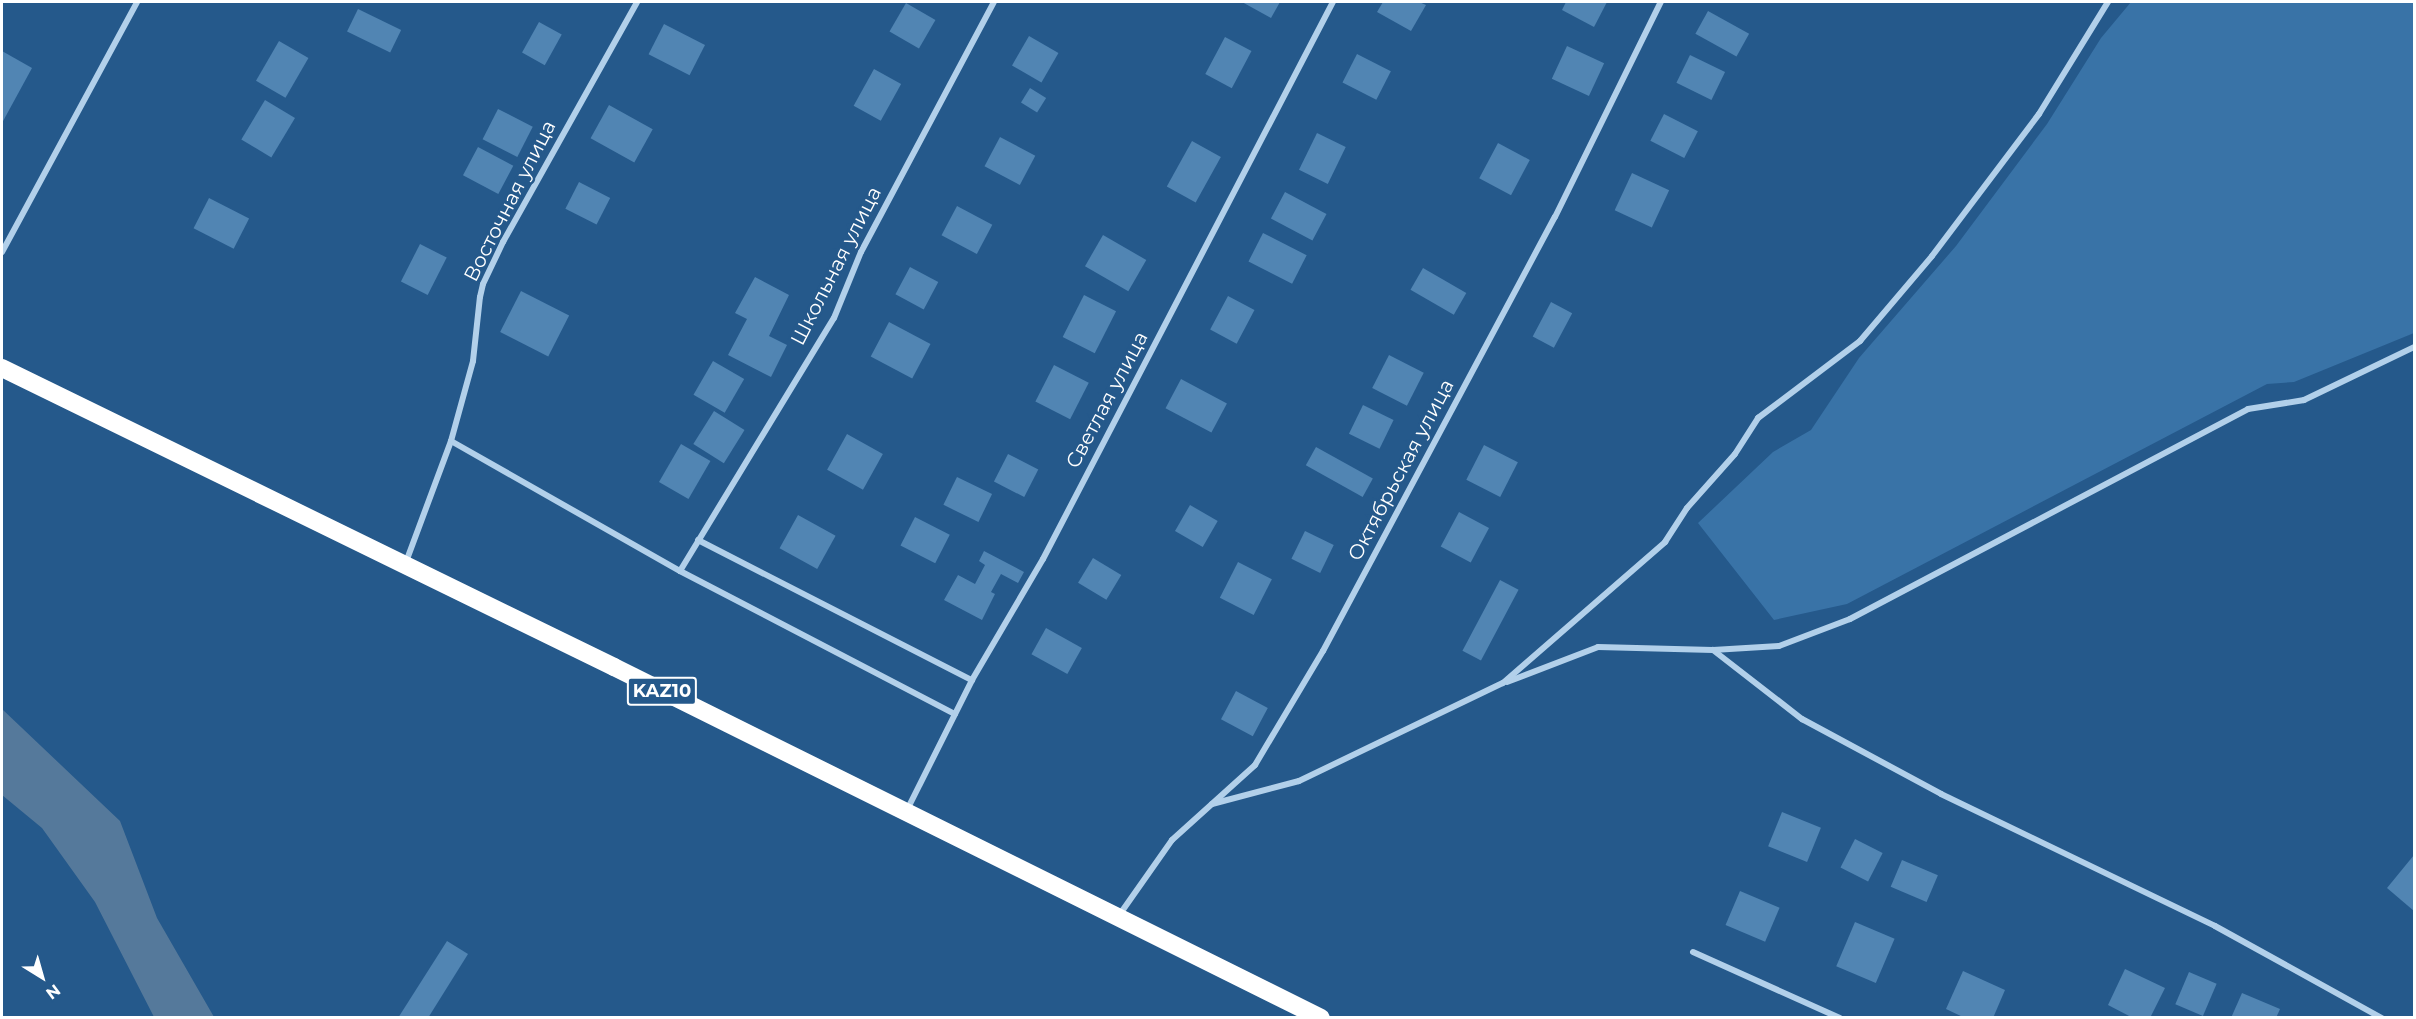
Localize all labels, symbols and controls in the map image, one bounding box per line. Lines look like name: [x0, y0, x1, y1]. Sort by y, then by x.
street label: Восточная улица: [459, 117, 561, 285]
street label: Школьная улица: [786, 183, 886, 349]
street label: Светлая улица: [1061, 328, 1153, 472]
street label: Октябрьская улица: [1343, 375, 1459, 565]
road number: KAZ10: [626, 676, 698, 706]
north arrow: [12, 947, 72, 1007]
text: N: [42, 980, 64, 1003]

